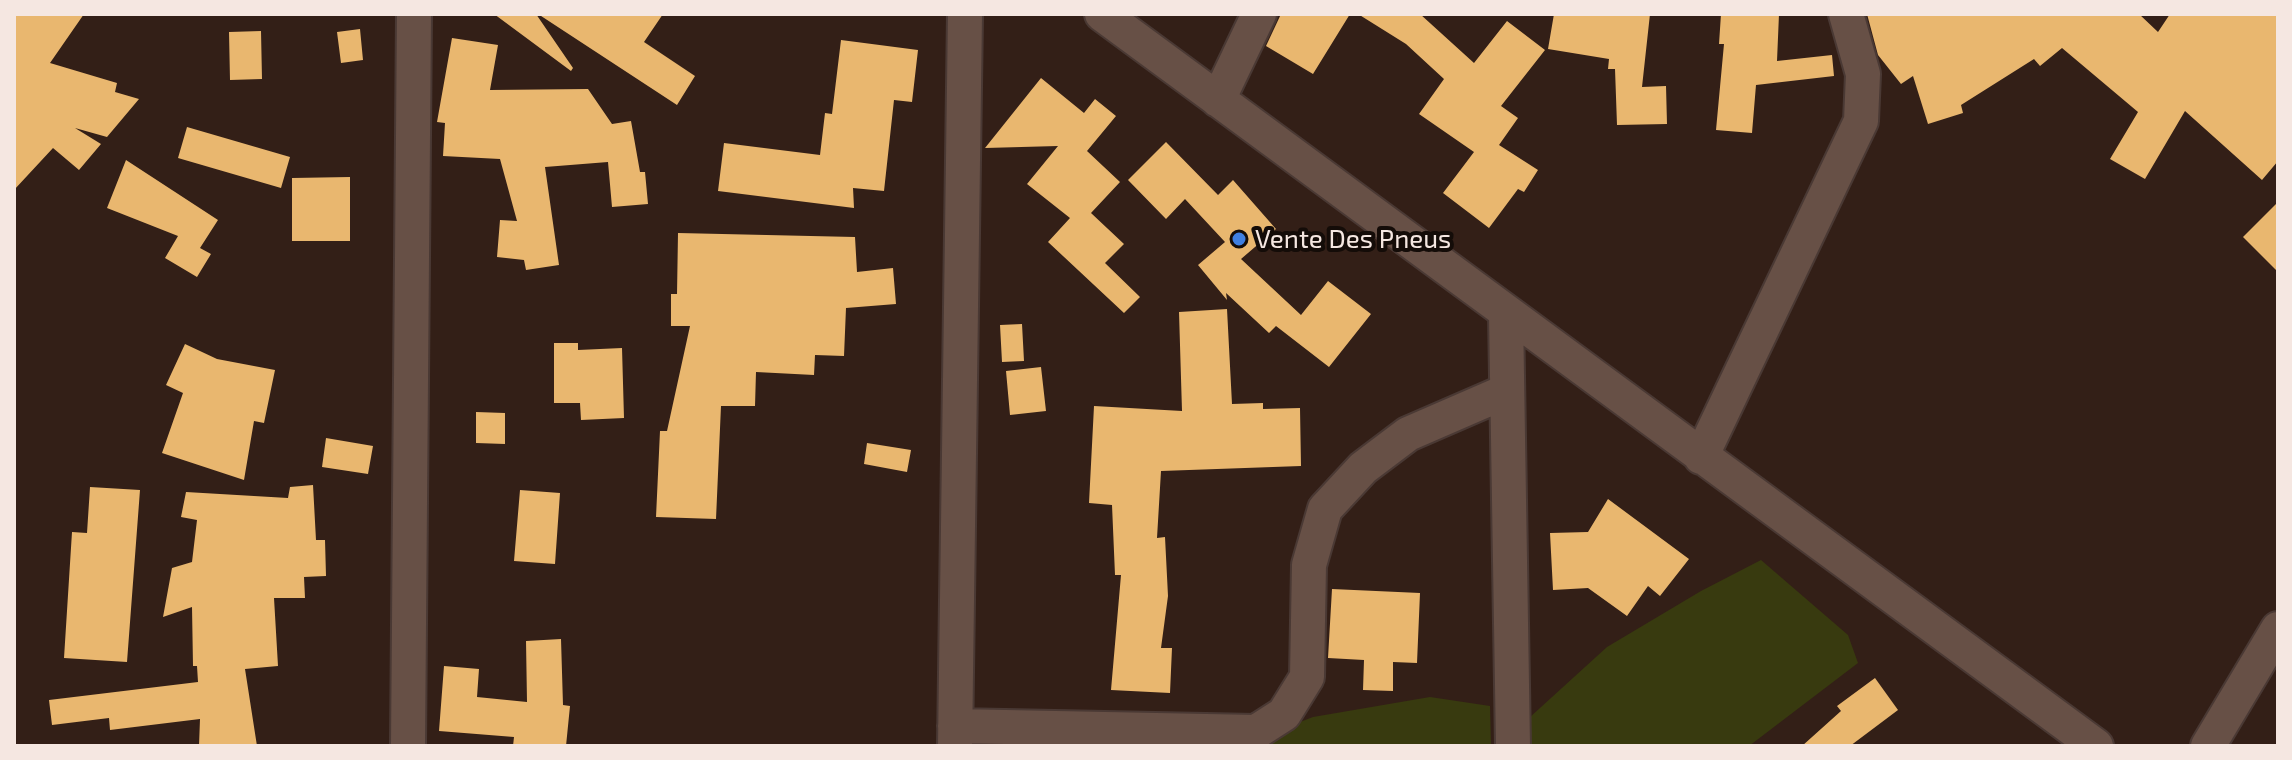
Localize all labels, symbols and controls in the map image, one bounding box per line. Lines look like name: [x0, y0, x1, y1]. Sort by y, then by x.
place label: Vente Des Pneus: [1255, 223, 1451, 255]
marker: Vente Des Pneus: [1230, 230, 1248, 248]

